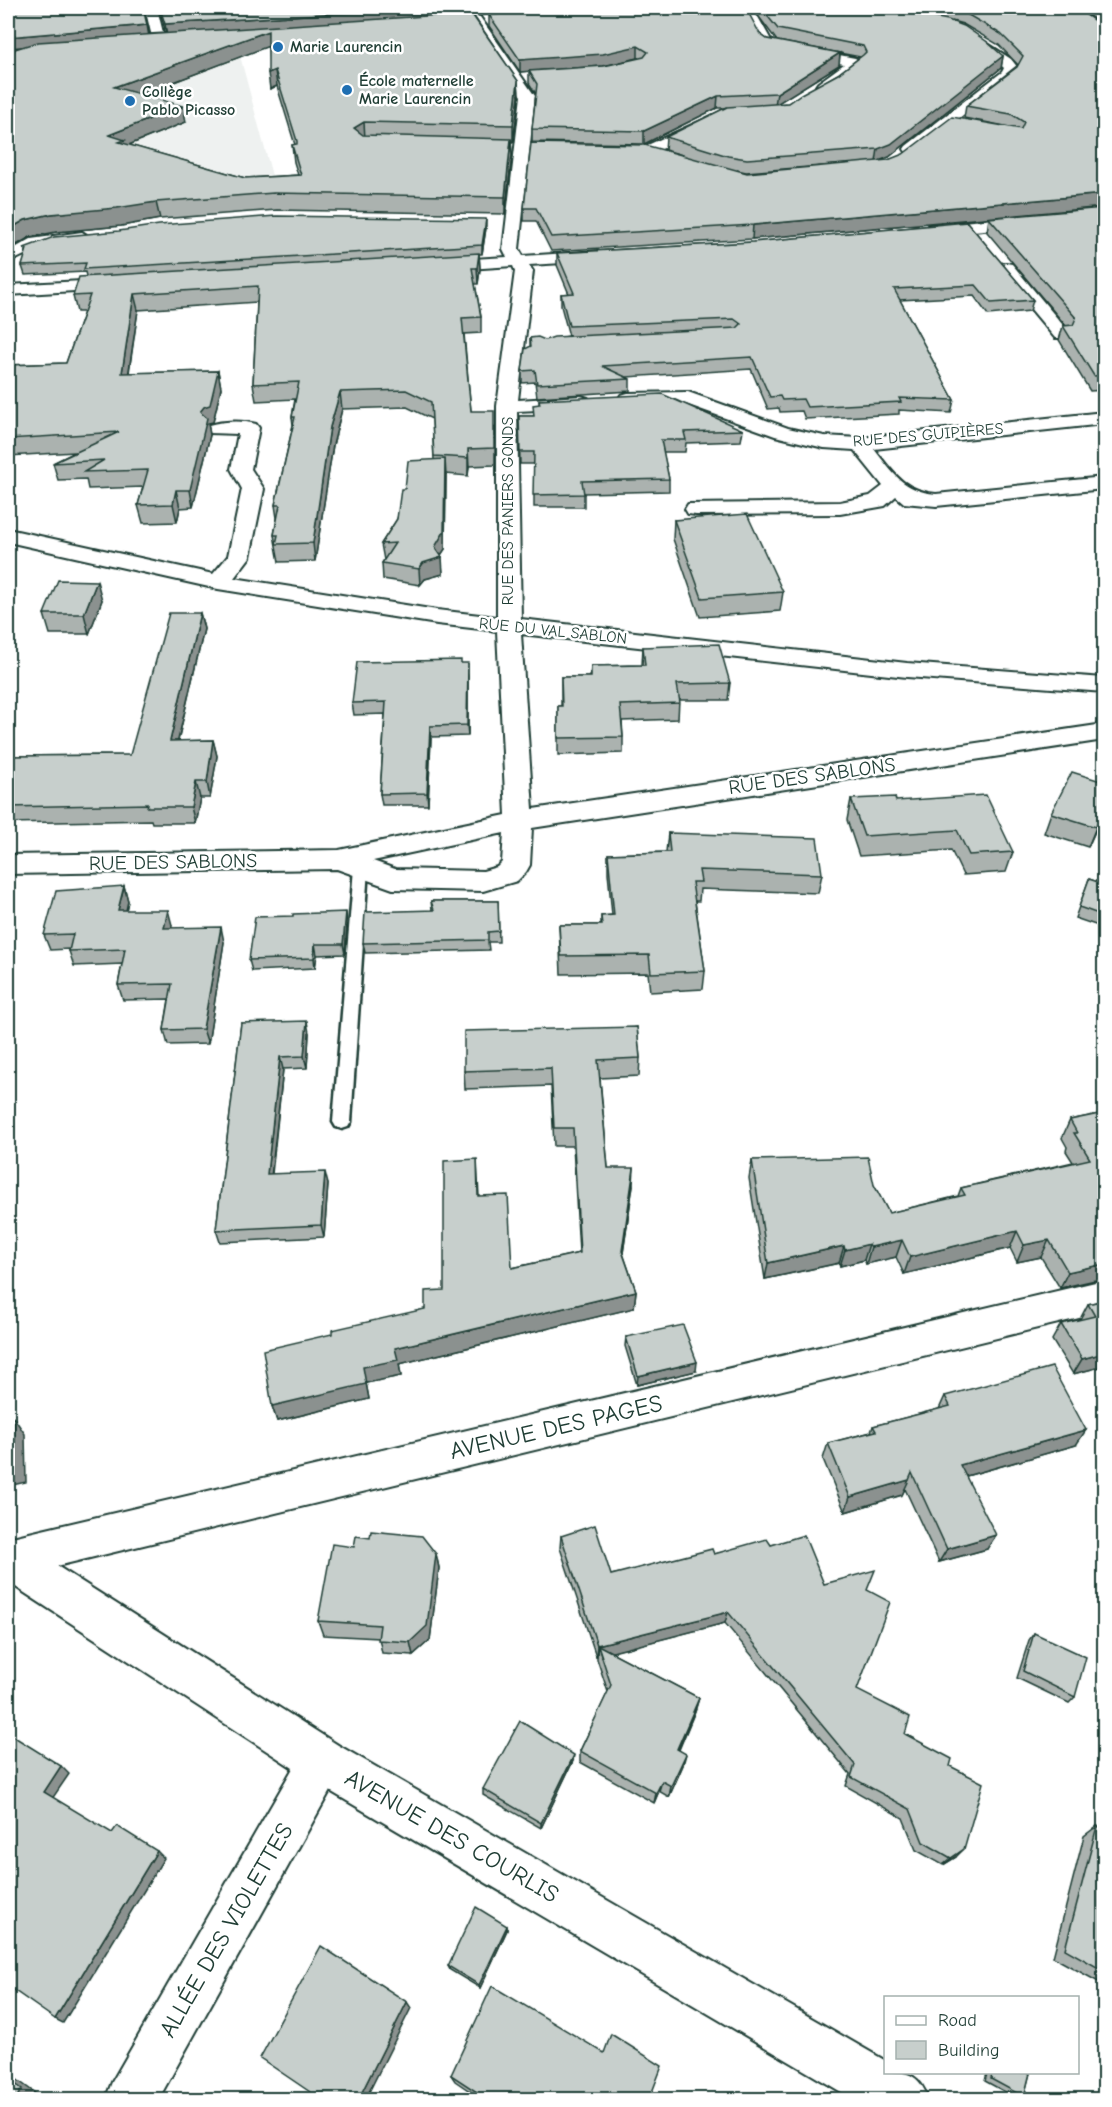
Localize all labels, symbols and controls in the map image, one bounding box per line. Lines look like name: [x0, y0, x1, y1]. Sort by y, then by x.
place label: Marie Laurencin: [290, 38, 402, 56]
marker: Marie Laurencin: [271, 40, 285, 54]
place label: École maternelle Marie Laurencin: [359, 71, 474, 108]
place label: Collège Pablo Picasso: [142, 83, 235, 119]
marker: École maternelle Marie Laurencin: [340, 83, 354, 97]
marker: Collège Pablo Picasso: [123, 94, 137, 108]
street label: RUE DES PANIERS GONDS: [499, 417, 517, 605]
street label: RUE DES GUIPIÈRES: [852, 418, 1004, 451]
street label: RUE DU VAL SABLON: [478, 614, 628, 648]
street label: RUE DES SABLONS: [727, 753, 897, 799]
street label: RUE DES SABLONS: [89, 849, 257, 875]
street label: AVENUE DES PAGES: [447, 1389, 665, 1465]
street label: AVENUE DES COURLIS: [340, 1763, 564, 1909]
street label: ALLÉE DES VIOLETTES: [153, 1818, 299, 2042]
legend: [884, 1996, 1079, 2074]
text: Road: [938, 2010, 977, 2031]
text: Building: [938, 2040, 1000, 2061]

